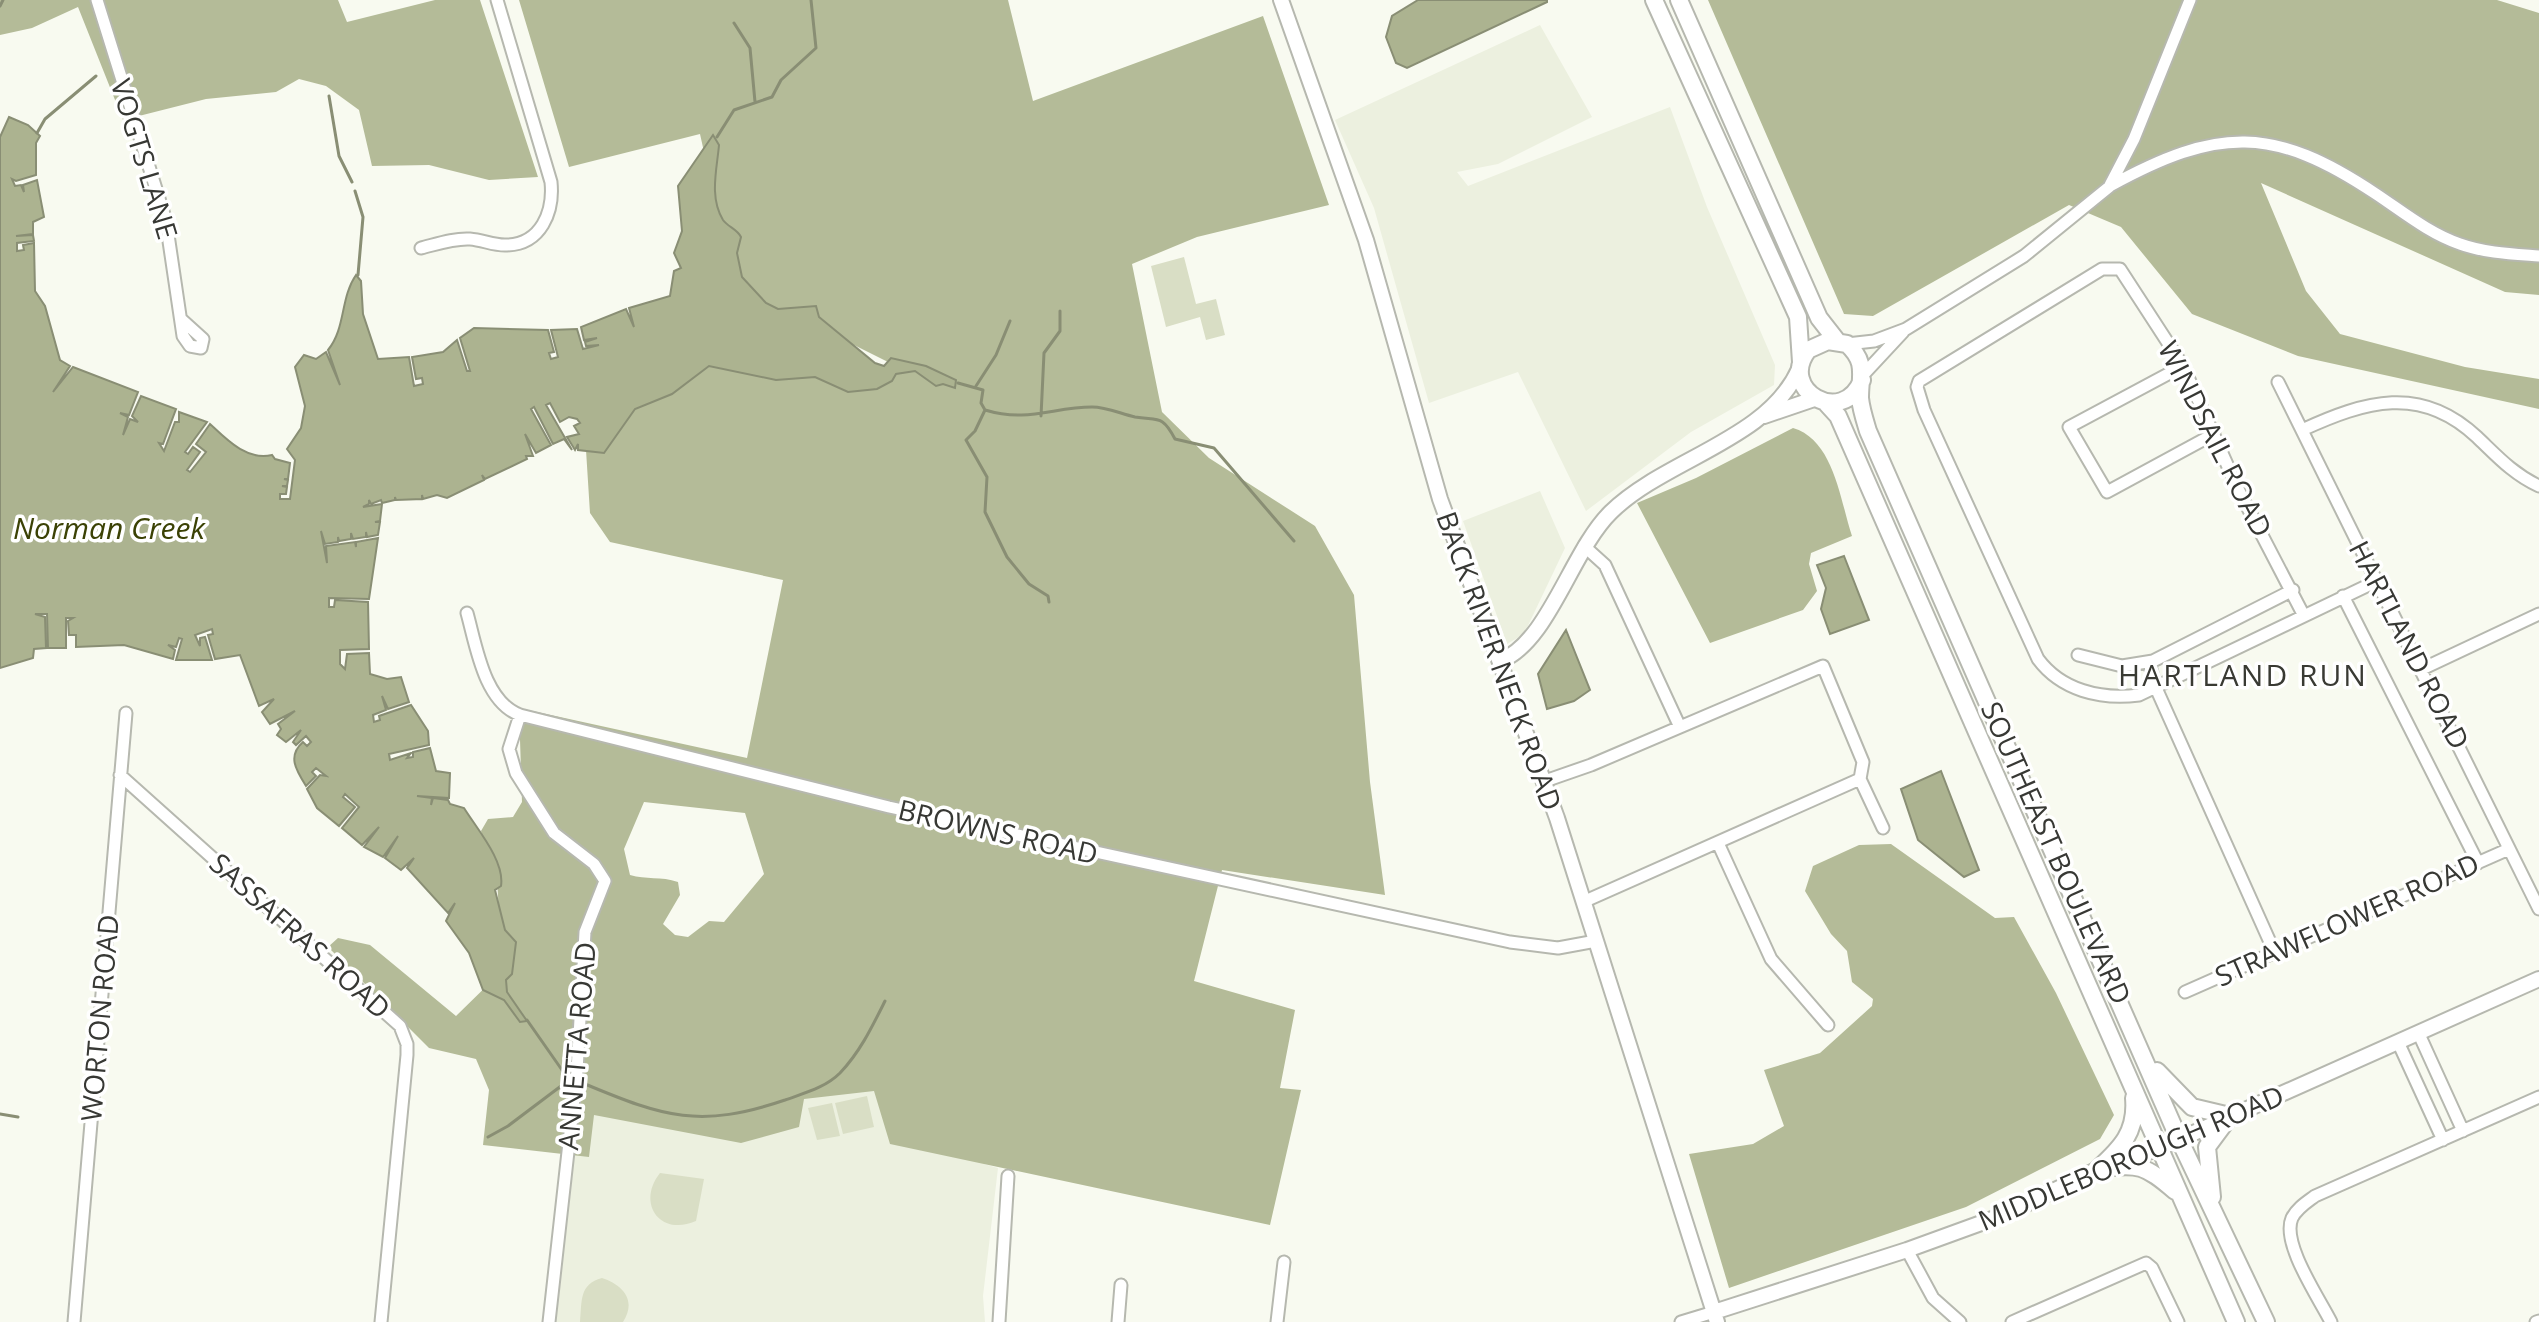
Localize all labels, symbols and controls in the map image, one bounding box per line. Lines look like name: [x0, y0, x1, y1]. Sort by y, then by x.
street label: VOGTS LANE: [103, 74, 187, 244]
street label: WINDSAIL ROAD: [2150, 334, 2282, 543]
street label: BACK RIVER NECK ROAD: [1428, 506, 1572, 815]
water label: Norman Creek: [13, 507, 206, 548]
street label: HARTLAND ROAD: [2341, 534, 2479, 755]
district label: HARTLAND RUN: [2118, 654, 2368, 695]
street label: SOUTHEAST BOULEVARD: [1973, 695, 2141, 1010]
street label: BROWNS ROAD: [895, 790, 1102, 872]
street label: SASSAFRAS ROAD: [202, 844, 399, 1027]
street label: STRAWFLOWER ROAD: [2208, 844, 2485, 995]
street label: WORTON ROAD: [71, 913, 127, 1123]
street label: ANNETTA ROAD: [548, 940, 604, 1151]
street label: MIDDLEBOROUGH ROAD: [1972, 1075, 2289, 1239]

